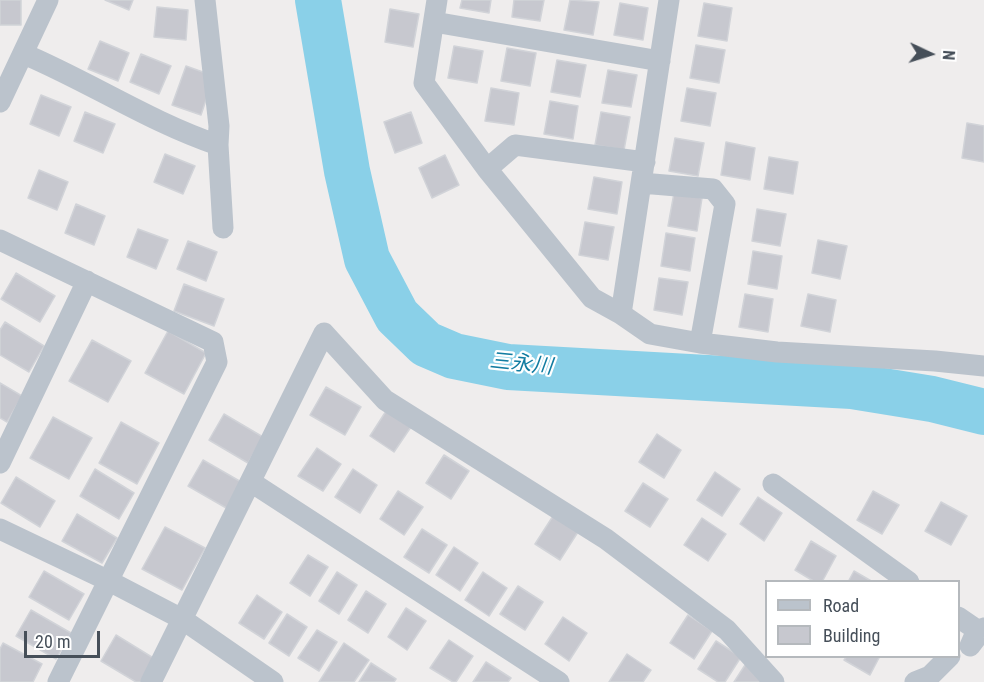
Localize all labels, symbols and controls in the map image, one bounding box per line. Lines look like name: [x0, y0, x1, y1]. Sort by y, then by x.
north arrow: [900, 24, 960, 84]
text: N: [939, 50, 958, 61]
water label: 三永川: [488, 349, 554, 381]
legend: [765, 580, 960, 658]
text: Road: [823, 595, 859, 616]
scale bar: [27, 619, 104, 657]
text: Building: [823, 625, 880, 646]
text: 20 m: [35, 631, 70, 652]

